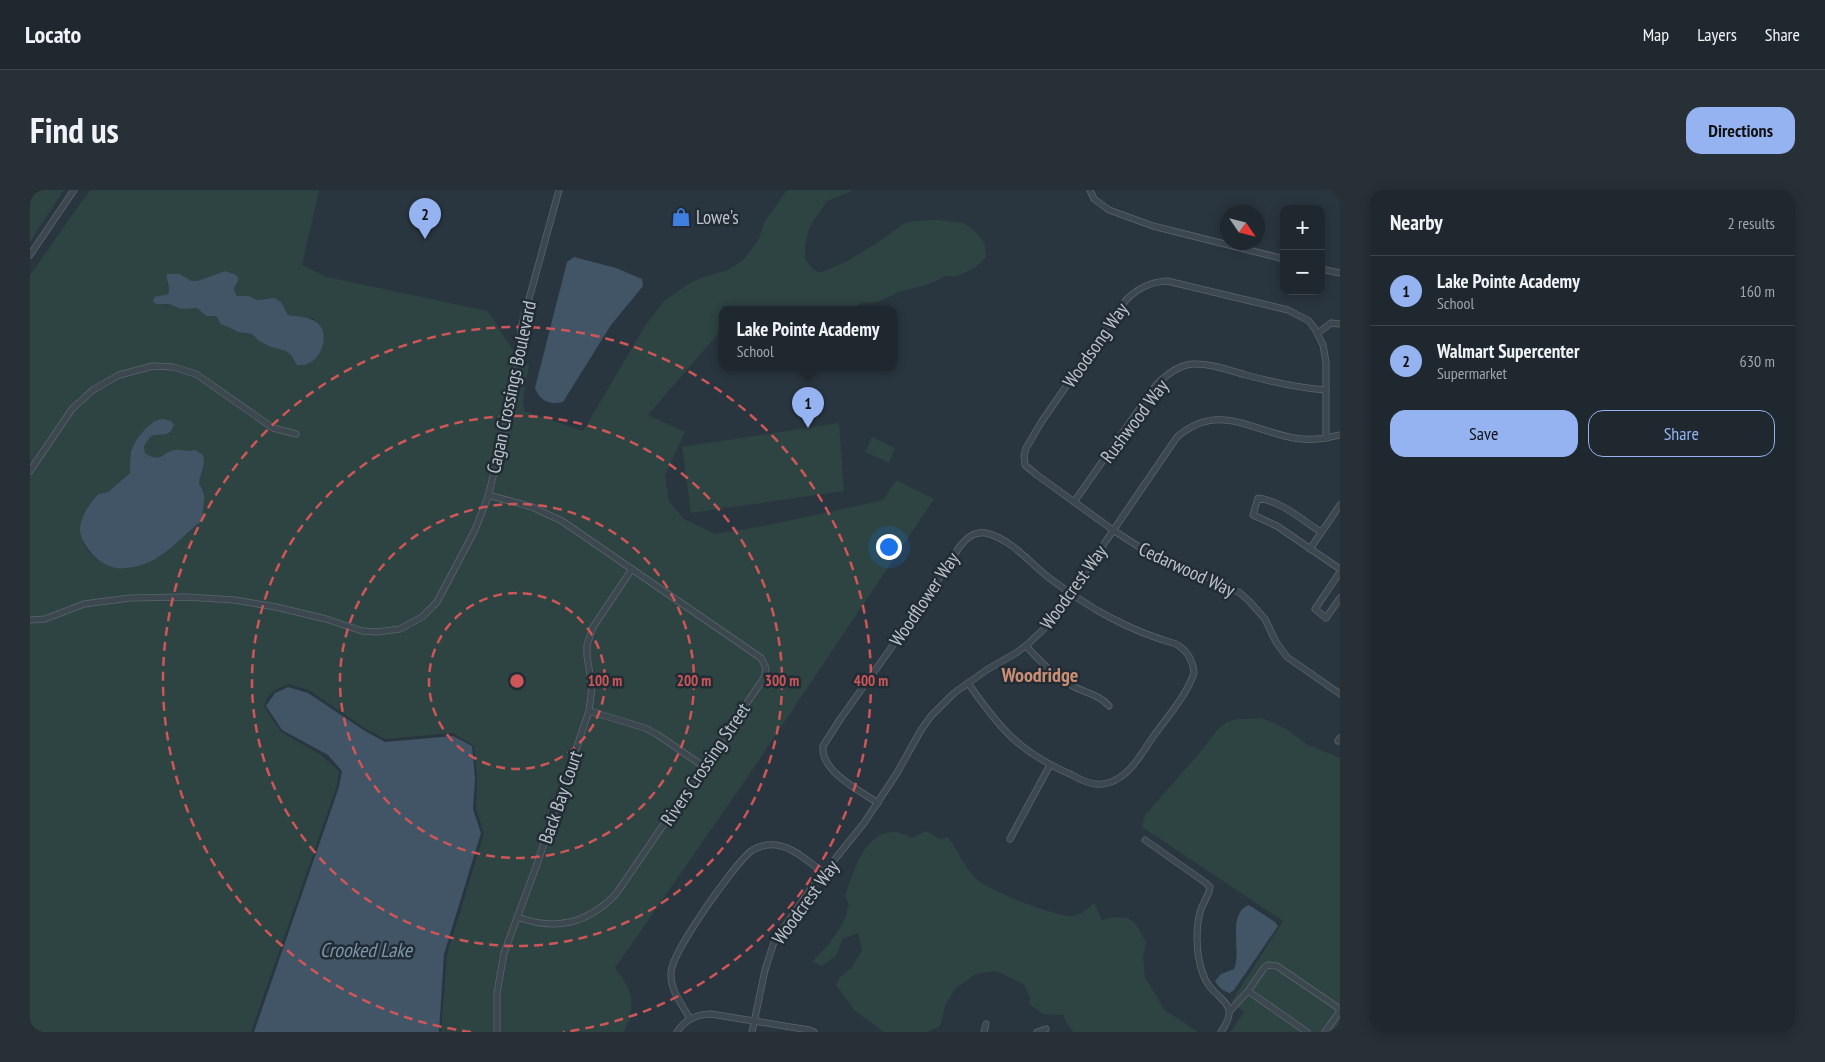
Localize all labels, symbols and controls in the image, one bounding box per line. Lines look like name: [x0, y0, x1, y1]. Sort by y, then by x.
text: Locato: [25, 19, 81, 50]
text: Map: [1643, 23, 1669, 46]
text: Layers: [1697, 23, 1737, 46]
text: Share: [1765, 23, 1800, 46]
text: Find us: [30, 107, 119, 153]
button: Directions: [1686, 107, 1795, 154]
pin: 2: [409, 198, 441, 239]
place label: Lowe's: [696, 205, 739, 229]
north arrow: [1220, 205, 1265, 250]
map controls: [1280, 205, 1325, 295]
button: +: [1280, 205, 1325, 250]
shop icon: Lowe's: [670, 206, 692, 228]
text: Nearby: [1390, 209, 1443, 236]
text: 2 results: [1728, 213, 1775, 233]
button: −: [1280, 250, 1325, 295]
text: Lake Pointe Academy: [1437, 269, 1580, 293]
text: 1: [1402, 281, 1410, 301]
text: 160 m: [1740, 281, 1775, 301]
text: School: [1437, 293, 1474, 313]
street label: Woodsong Way: [1057, 297, 1134, 392]
street label: Cagan Crossings Boulevard: [481, 299, 541, 475]
popup: [719, 306, 897, 371]
text: Lake Pointe Academy: [737, 317, 879, 341]
text: Walmart Supercenter: [1437, 339, 1580, 363]
text: School: [737, 341, 774, 361]
text: 2: [1402, 351, 1410, 371]
text: 630 m: [1740, 351, 1775, 371]
text: Supermarket: [1437, 363, 1507, 383]
street label: Rushwood Way: [1095, 374, 1174, 468]
pin: 1: [792, 387, 824, 428]
button: Save: [1390, 410, 1578, 457]
button: Share: [1588, 410, 1775, 457]
your location: [876, 534, 902, 560]
street label: Cedarwood Way: [1135, 536, 1240, 602]
street label: Woodcrest Way: [1034, 539, 1112, 634]
street label: Woodflower Way: [884, 547, 965, 651]
district label: Woodridge: [1001, 662, 1078, 688]
text: 100 m: [588, 671, 622, 690]
text: 200 m: [677, 671, 711, 690]
text: 300 m: [765, 671, 799, 690]
text: 400 m: [854, 671, 888, 690]
centre of rings: [508, 672, 526, 690]
street label: Rivers Crossing Street: [655, 697, 755, 830]
street label: Back Bay Court: [533, 747, 587, 847]
street label: Woodcrest Way: [766, 854, 844, 949]
water label: Crooked Lake: [320, 937, 414, 963]

